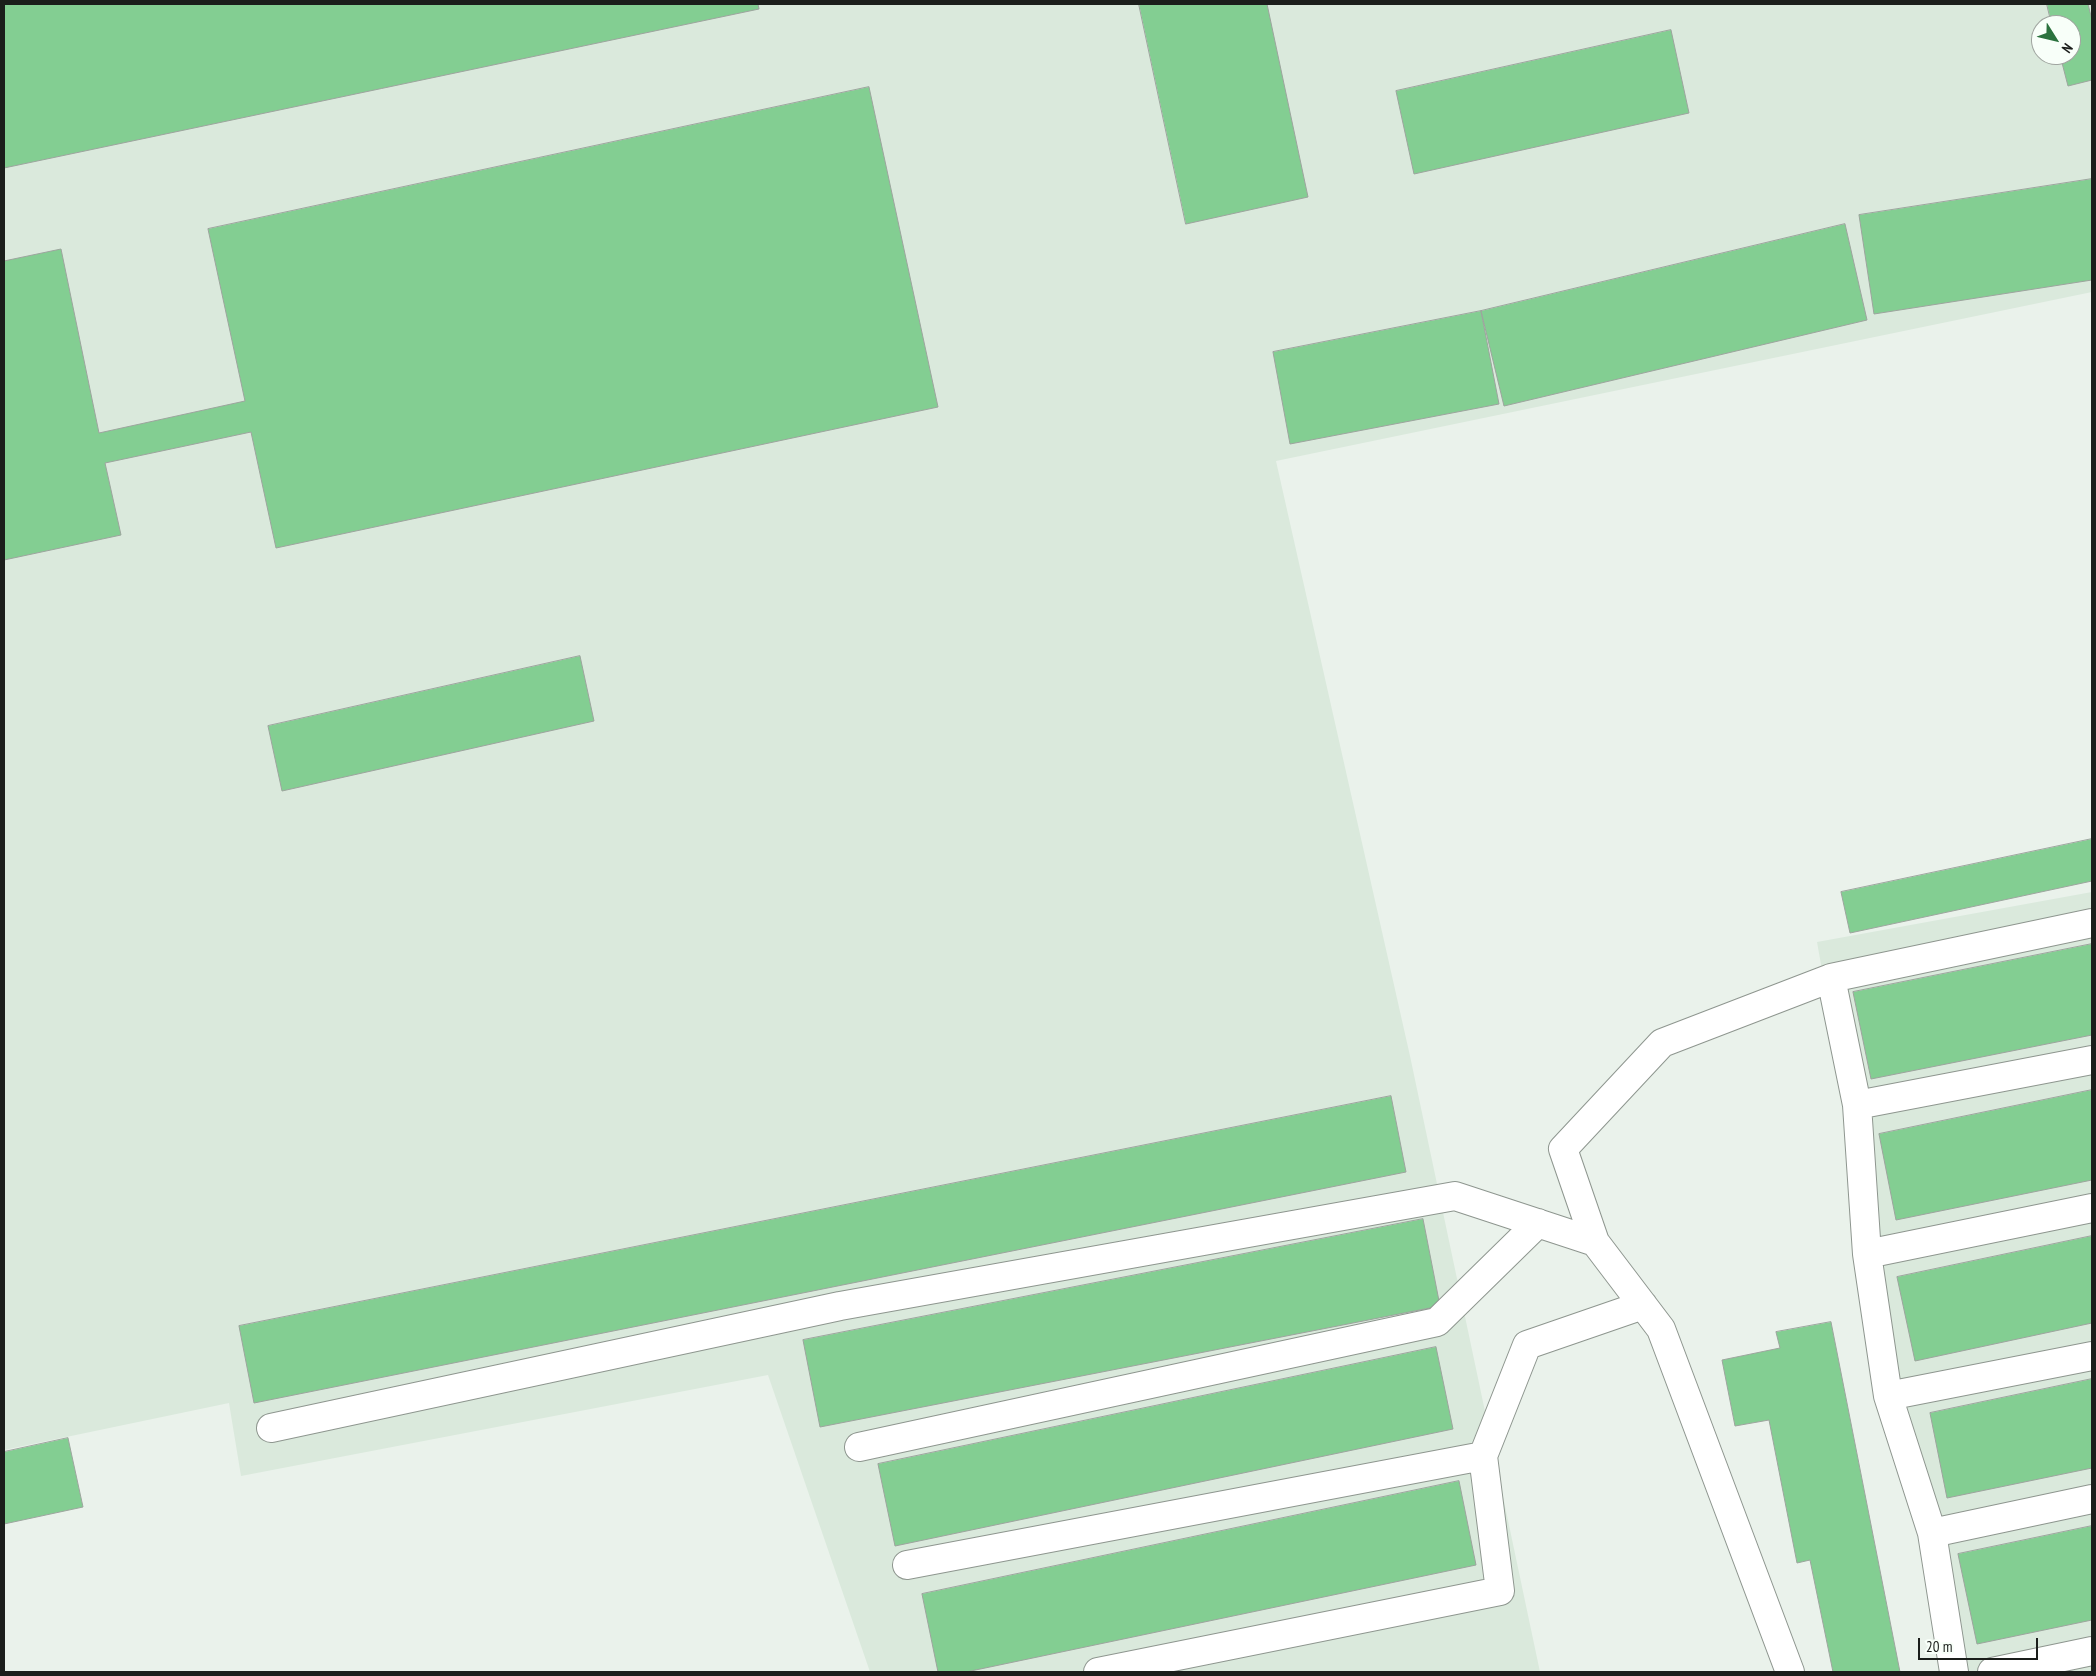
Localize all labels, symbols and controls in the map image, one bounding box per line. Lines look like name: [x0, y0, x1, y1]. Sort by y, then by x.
north arrow: [2031, 15, 2081, 65]
text: N: [2058, 40, 2077, 57]
scale bar: [1921, 1628, 2041, 1660]
text: 20 m: [1926, 1637, 1952, 1656]

